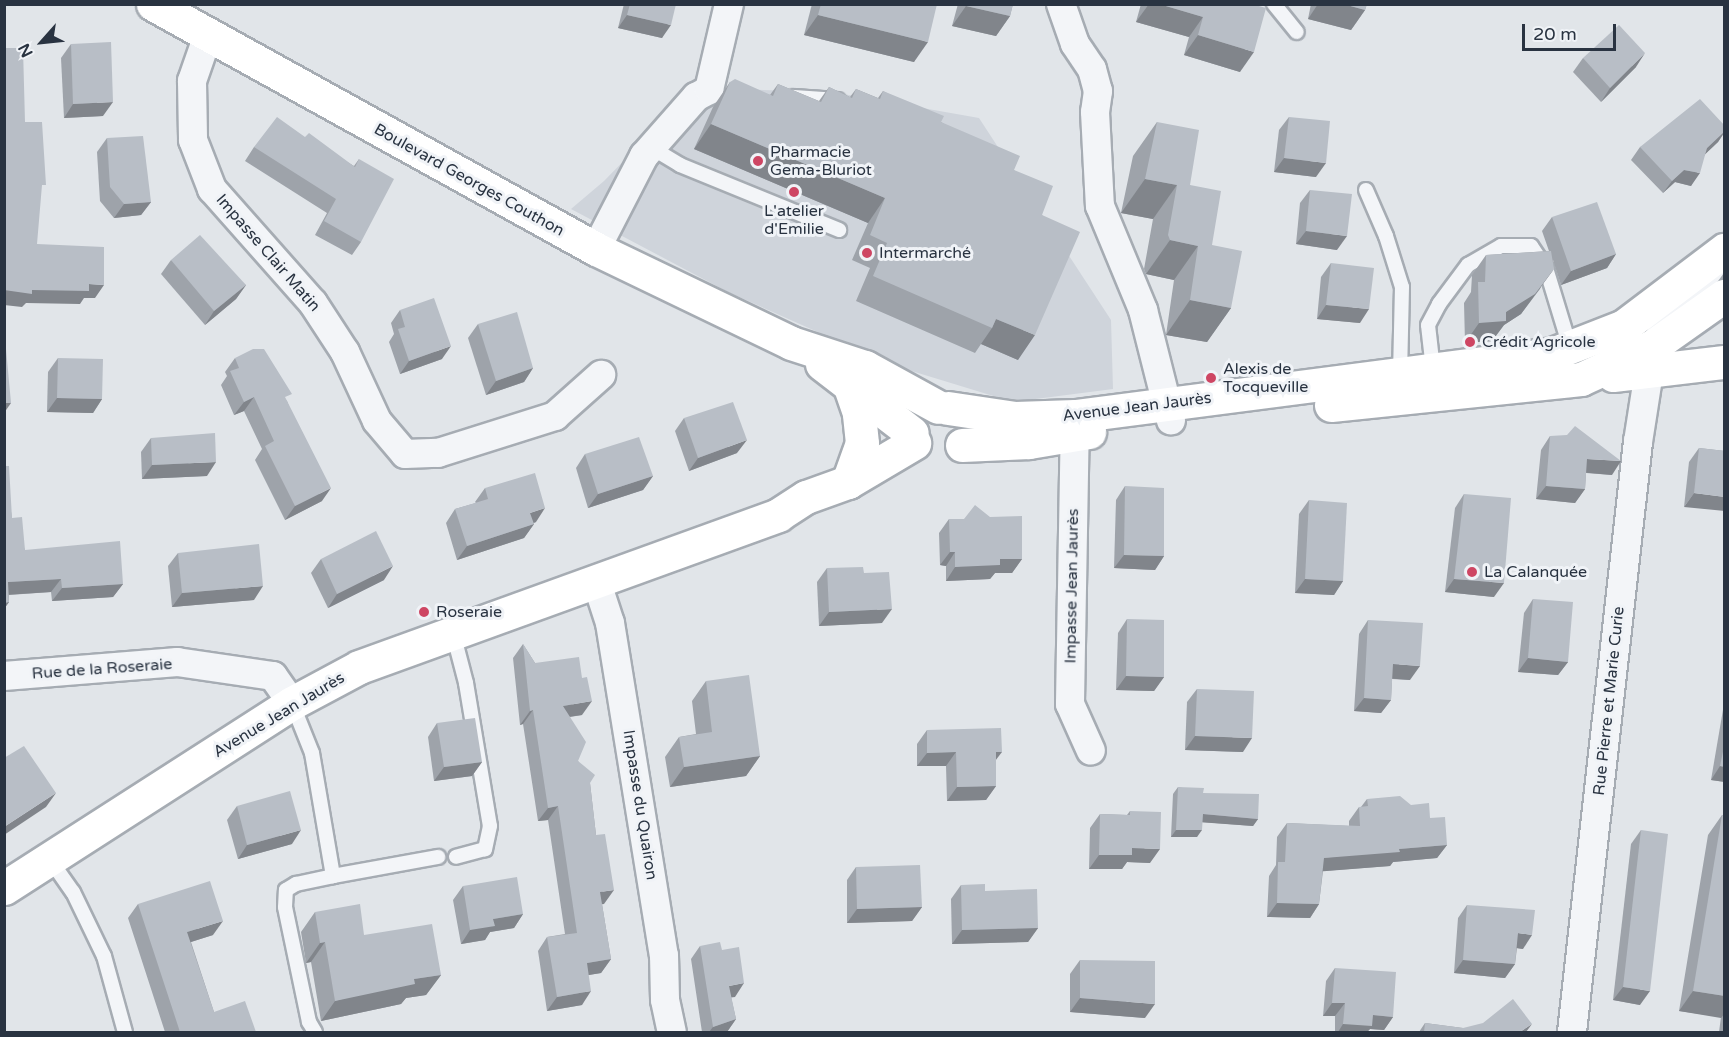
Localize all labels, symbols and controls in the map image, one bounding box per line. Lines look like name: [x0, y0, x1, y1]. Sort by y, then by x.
north arrow: [12, 12, 72, 72]
scale bar: [1525, 12, 1620, 50]
text: 20 m: [1533, 23, 1577, 45]
text: N: [14, 40, 38, 60]
street label: Boulevard Georges Couthon: [371, 120, 567, 240]
place label: Pharmacie Gema-Bluriot: [770, 142, 872, 180]
marker: Pharmacie Gema-Bluriot: [751, 154, 765, 168]
marker: L'atelier d'Emilie: [787, 185, 801, 199]
street label: Impasse Clair Matin: [212, 190, 324, 316]
place label: L'atelier d'Emilie: [764, 201, 824, 239]
place label: Intermarché: [879, 243, 971, 263]
marker: Intermarché: [860, 246, 874, 260]
place label: Crédit Agricole: [1482, 332, 1595, 352]
marker: Crédit Agricole: [1463, 335, 1477, 349]
place label: Alexis de Tocqueville: [1223, 359, 1308, 397]
marker: Alexis de Tocqueville: [1204, 371, 1218, 385]
street label: Avenue Jean Jaurès: [1062, 388, 1212, 426]
street label: Impasse Jean Jaurès: [1061, 508, 1083, 664]
place label: La Calanquée: [1484, 562, 1587, 582]
marker: La Calanquée: [1465, 565, 1479, 579]
place label: Roseraie: [436, 602, 502, 622]
marker: Roseraie: [417, 605, 431, 619]
street label: Rue Pierre et Marie Curie: [1590, 605, 1628, 797]
street label: Rue de la Roseraie: [31, 655, 173, 683]
street label: Avenue Jean Jaurès: [210, 668, 348, 762]
street label: Impasse du Quairon: [619, 729, 661, 881]

